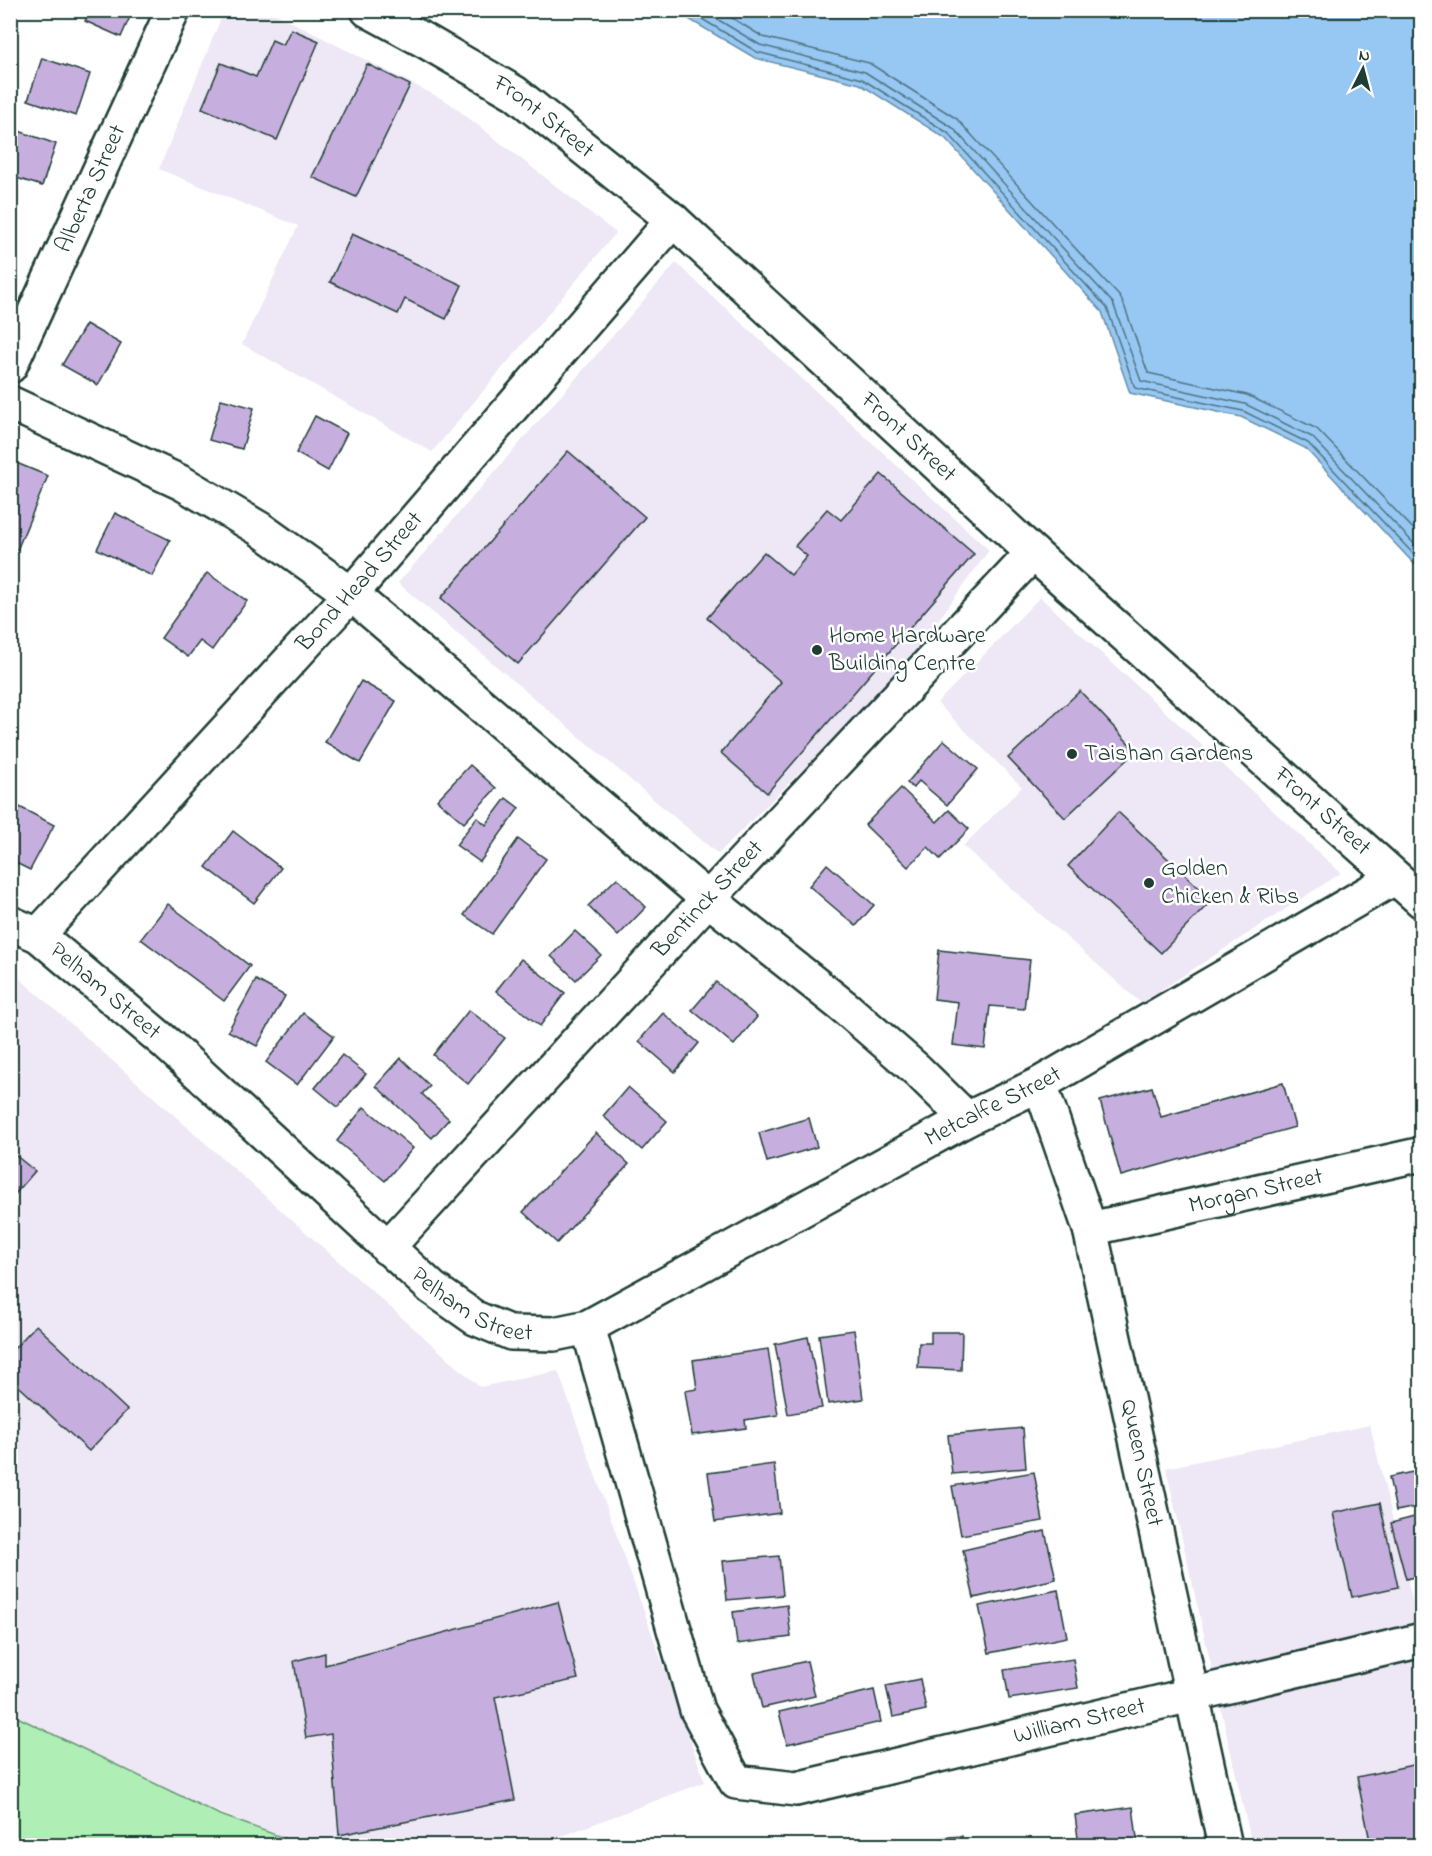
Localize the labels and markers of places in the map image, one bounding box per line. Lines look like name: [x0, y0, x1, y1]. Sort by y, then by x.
place label: Home Hardware Building Centre: [828, 619, 986, 682]
marker: Home Hardware Building Centre: [810, 643, 824, 657]
place label: Taishan Gardens: [1084, 737, 1253, 772]
marker: Taishan Gardens: [1065, 747, 1079, 761]
place label: Golden Chicken & Ribs: [1161, 852, 1299, 915]
marker: Golden Chicken & Ribs: [1142, 876, 1156, 890]

